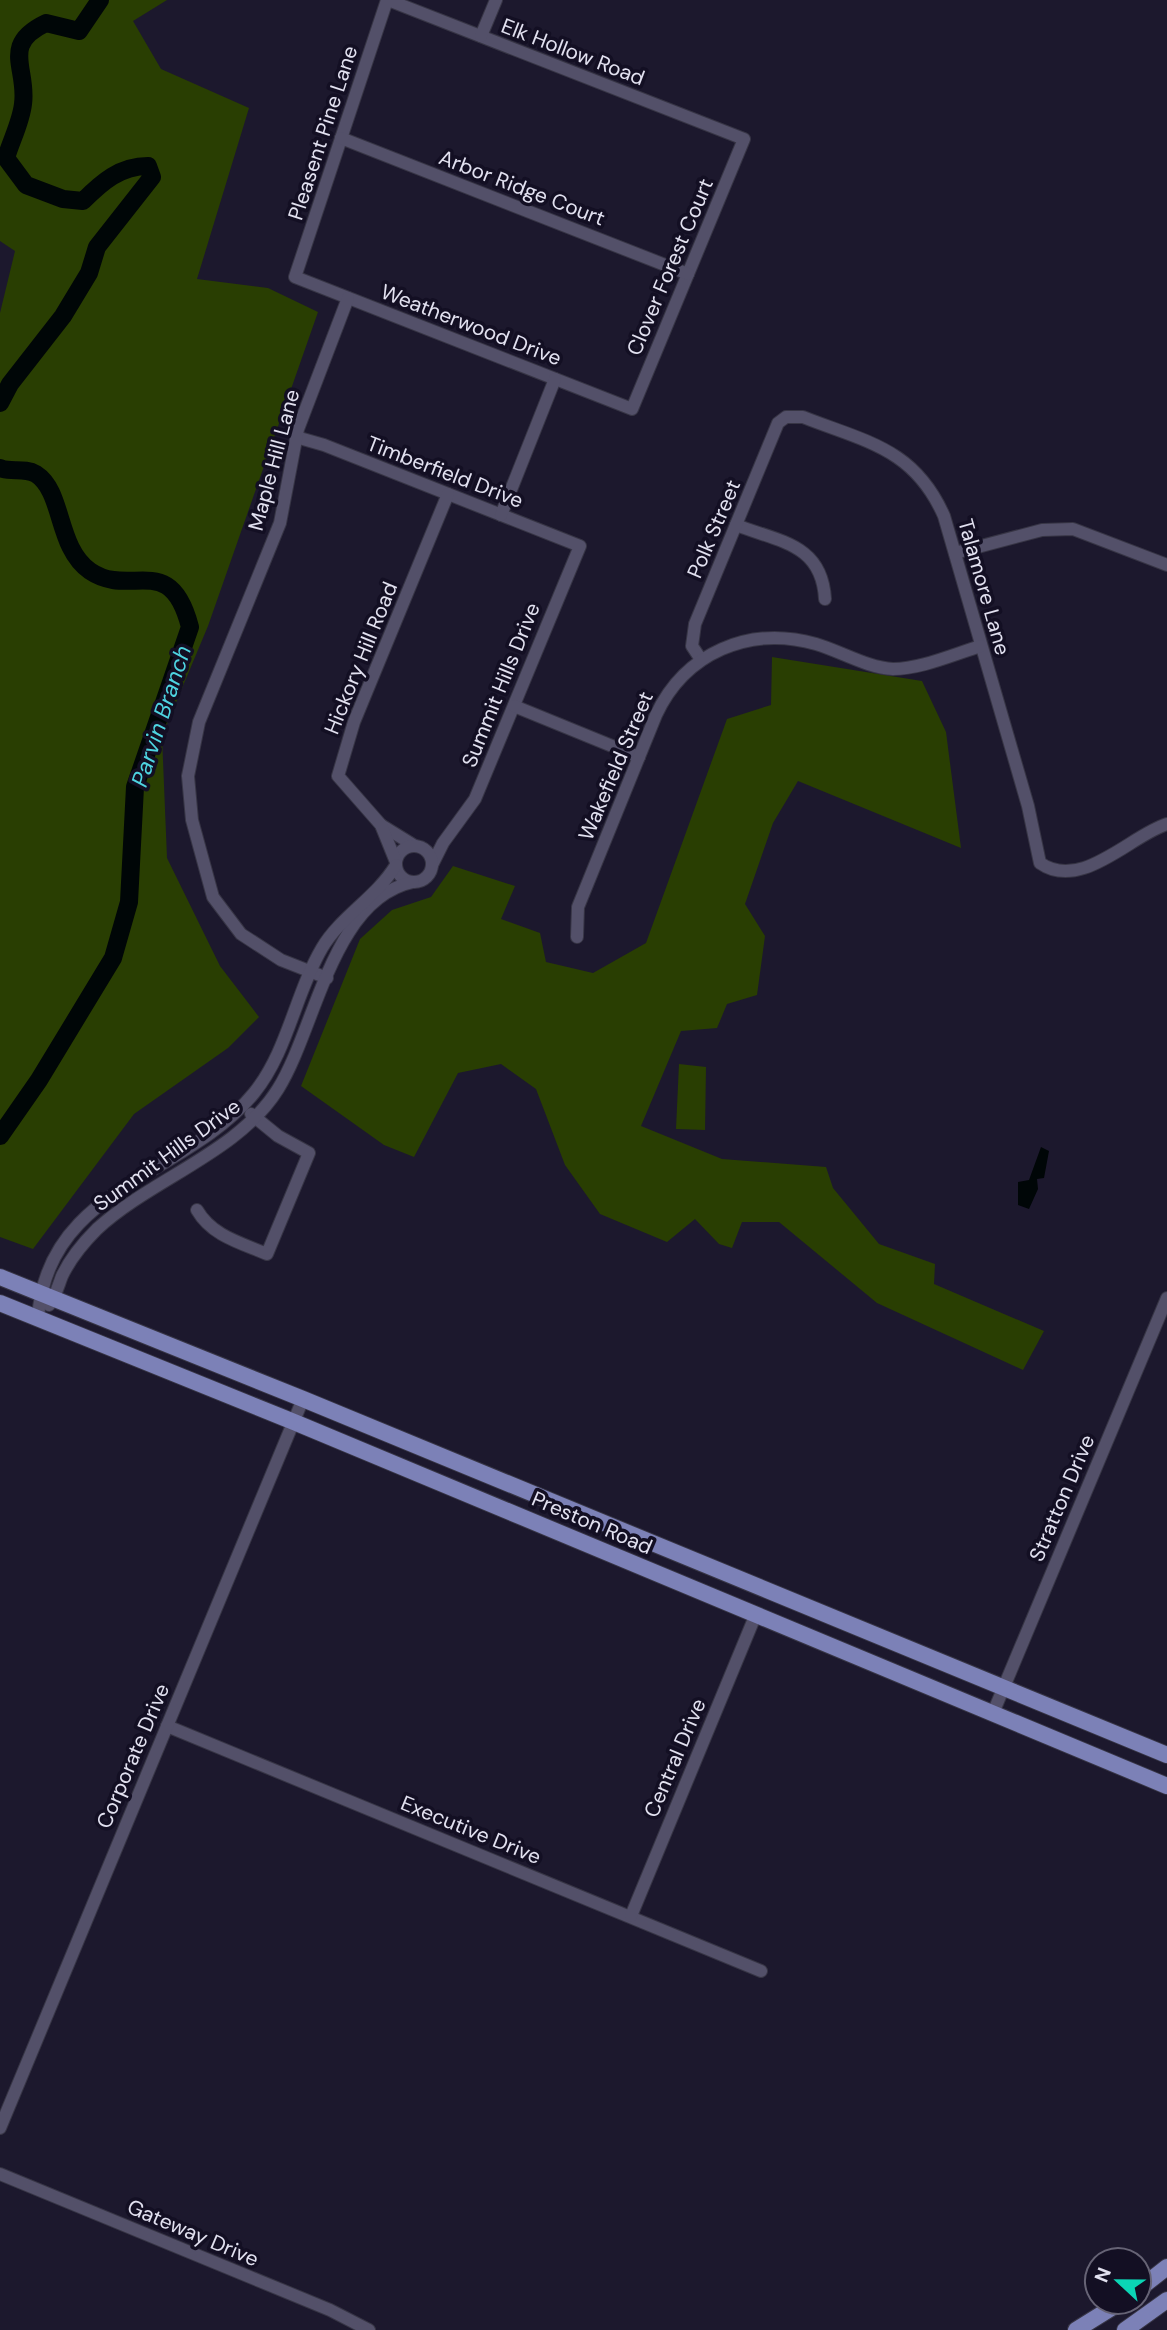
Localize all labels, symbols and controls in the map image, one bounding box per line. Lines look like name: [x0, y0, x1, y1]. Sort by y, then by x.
street label: Elk Hollow Road: [497, 12, 649, 92]
street label: Pleasent Pine Lane: [282, 42, 364, 224]
street label: Arbor Ridge Court: [435, 143, 609, 233]
street label: Clover Forest Court: [620, 174, 720, 360]
street label: Weatherwood Drive: [377, 278, 565, 372]
street label: Maple Hill Lane: [242, 386, 306, 534]
street label: Timberfield Drive: [363, 429, 527, 515]
street label: Polk Street: [681, 475, 747, 583]
street label: Talamore Lane: [951, 516, 1017, 658]
street label: Hickory Hill Road: [318, 578, 404, 738]
street label: Summit Hills Drive: [455, 599, 547, 771]
water label: Parvin Branch: [124, 641, 198, 791]
street label: Wakefield Street: [572, 687, 660, 845]
street label: Summit Hills Drive: [88, 1092, 246, 1218]
street label: Stratton Drive: [1023, 1430, 1101, 1566]
street label: Preston Road: [527, 1485, 657, 1561]
street label: Corporate Drive: [90, 1679, 176, 1833]
street label: Central Drive: [637, 1694, 713, 1822]
street label: Executive Drive: [397, 1789, 545, 1871]
street label: Gateway Drive: [123, 2193, 263, 2273]
north arrow: [1083, 2246, 1153, 2316]
text: N: [1089, 2264, 1117, 2286]

